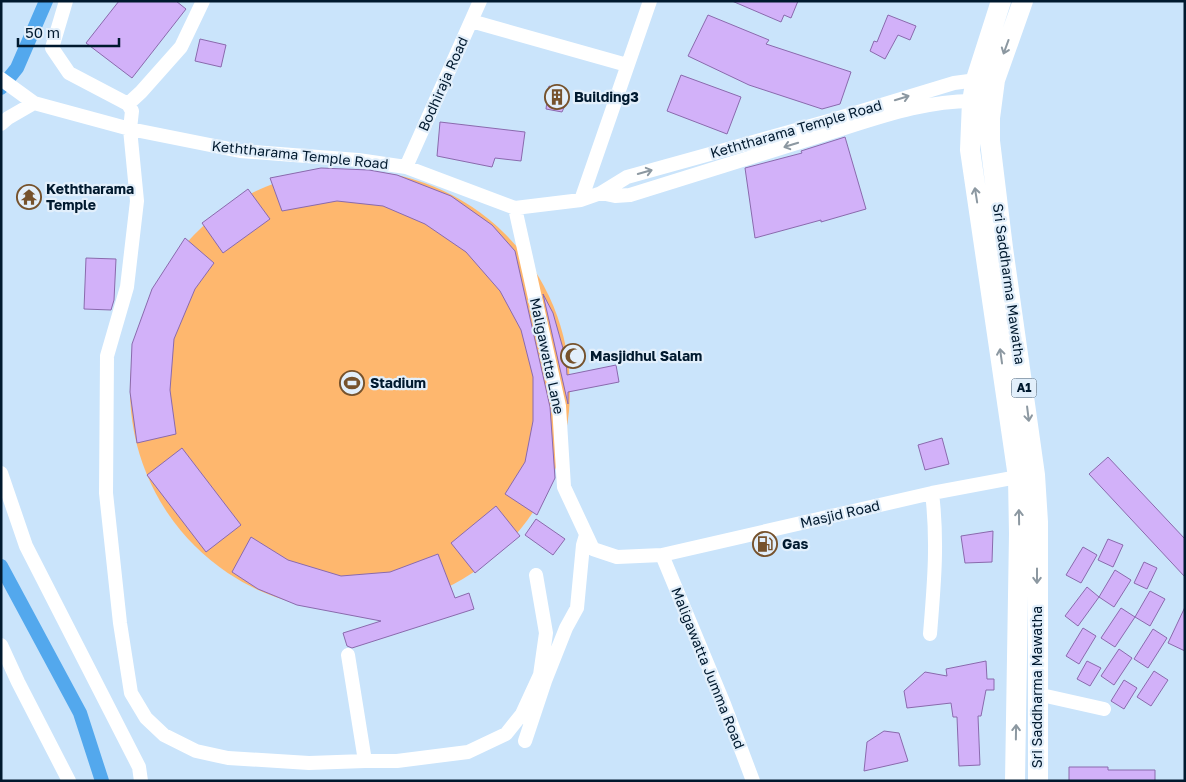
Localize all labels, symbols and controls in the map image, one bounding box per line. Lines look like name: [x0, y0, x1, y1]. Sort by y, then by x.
scale bar: [18, 15, 119, 47]
text: 50 m: [25, 23, 60, 41]
street label: Bodhiraja Road: [414, 34, 471, 134]
one-way arrow: [1001, 39, 1010, 54]
building icon: Building3: [544, 84, 570, 110]
place label: Building3: [574, 88, 639, 105]
one-way arrow: [894, 93, 910, 103]
street label: Keththarama Temple Road: [708, 96, 884, 161]
street label: Keththarama Temple Road: [211, 137, 389, 172]
one-way arrow: [784, 141, 799, 150]
one-way arrow: [636, 167, 652, 176]
place label: Keththarama Temple: [46, 180, 134, 213]
temple icon: Keththarama Temple: [16, 184, 42, 210]
one-way arrow: [971, 188, 981, 204]
street label: Sri Saddharma Mawatha: [990, 202, 1029, 365]
street label: Maligawatta Lane: [527, 296, 568, 416]
mosque icon: Masjidhul Salam: [560, 343, 586, 369]
place label: Masjidhul Salam: [590, 347, 702, 364]
one-way arrow: [996, 348, 1006, 364]
sports icon: Stadium: [339, 370, 365, 396]
place label: Stadium: [370, 374, 426, 391]
road number: A1: [1012, 378, 1036, 398]
one-way arrow: [1023, 406, 1033, 422]
street label: Masjid Road: [798, 496, 881, 531]
one-way arrow: [1014, 509, 1024, 526]
fuel station icon: Gas: [752, 531, 778, 557]
place label: Gas: [782, 535, 808, 552]
one-way arrow: [1032, 568, 1042, 584]
street label: Maligawatta Jumma Road: [668, 585, 749, 751]
street label: Sri Saddharma Mawatha: [1028, 606, 1045, 768]
one-way arrow: [1011, 724, 1021, 740]

